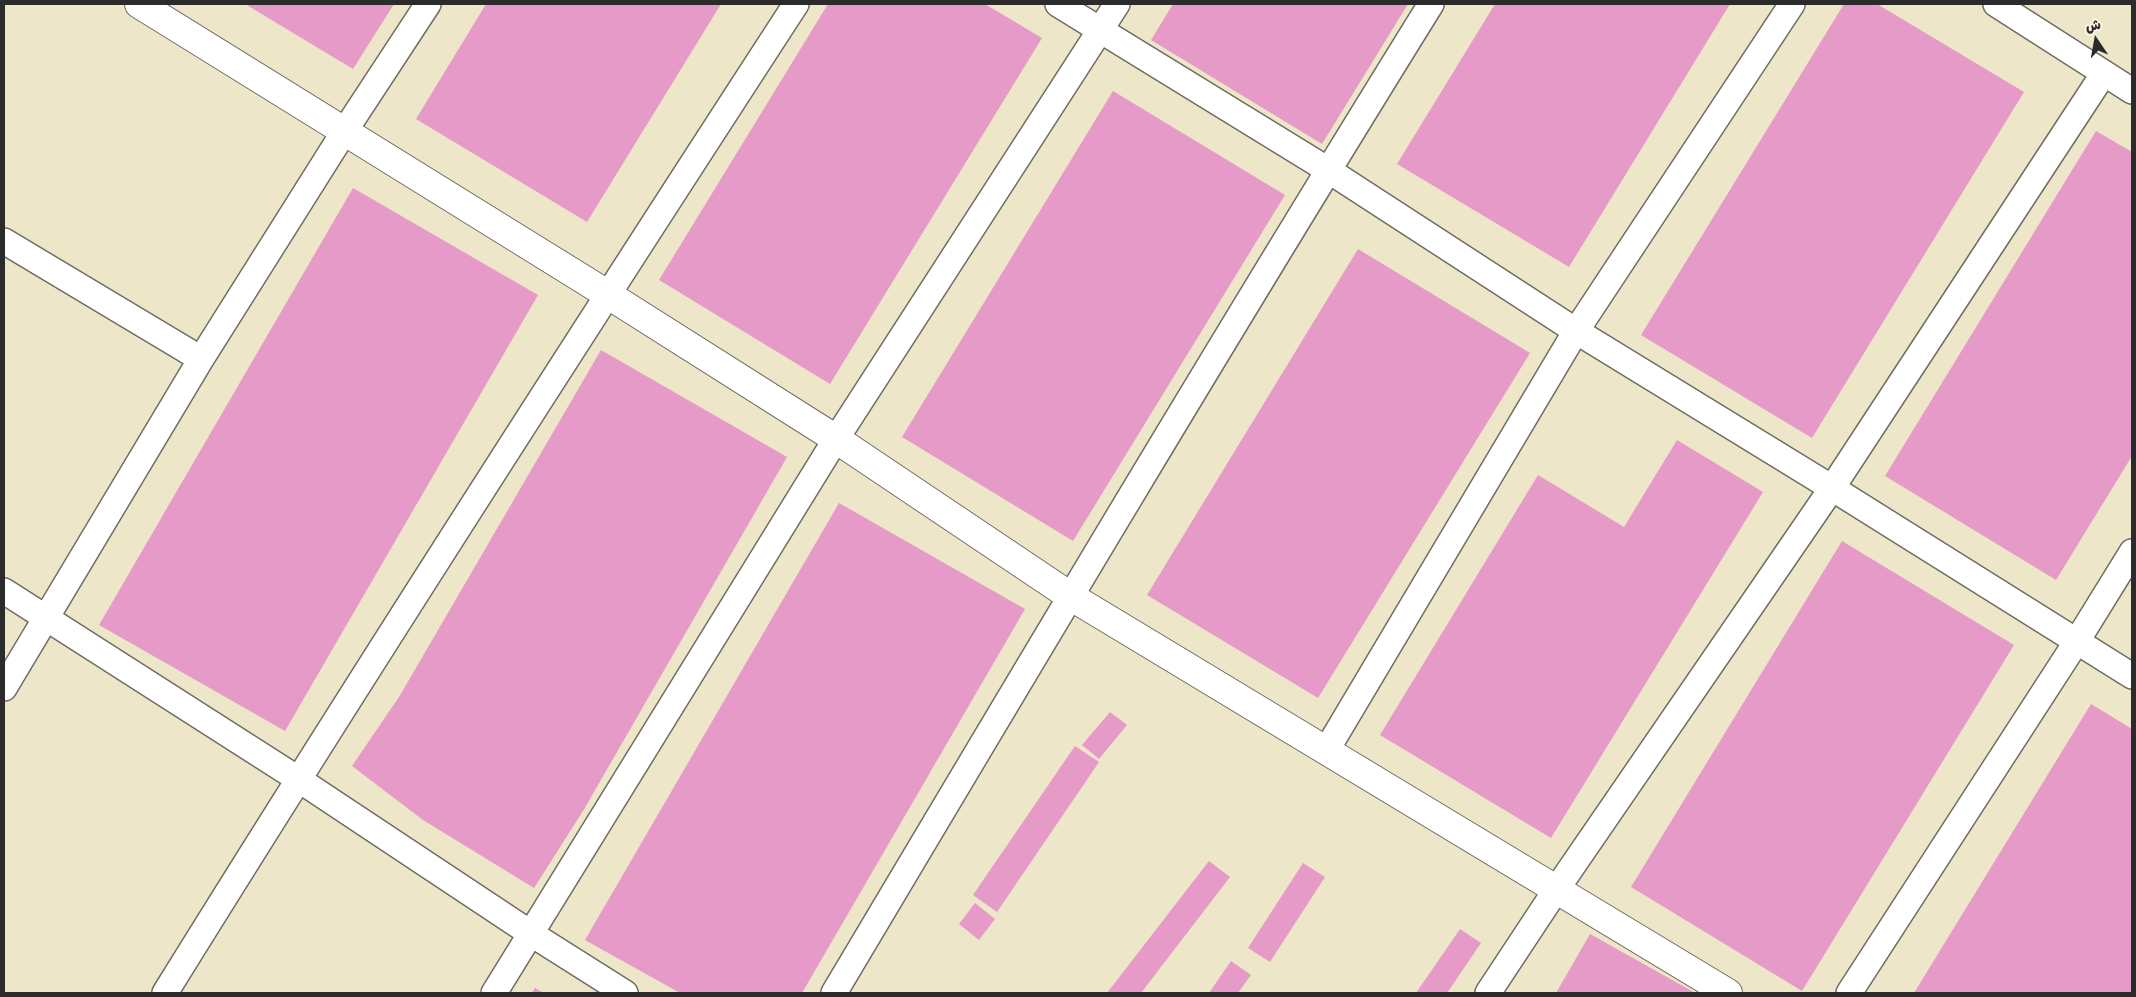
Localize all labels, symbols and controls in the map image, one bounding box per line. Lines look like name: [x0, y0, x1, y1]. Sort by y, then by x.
north arrow: [2071, 15, 2121, 65]
text: ش: [2083, 15, 2102, 36]

